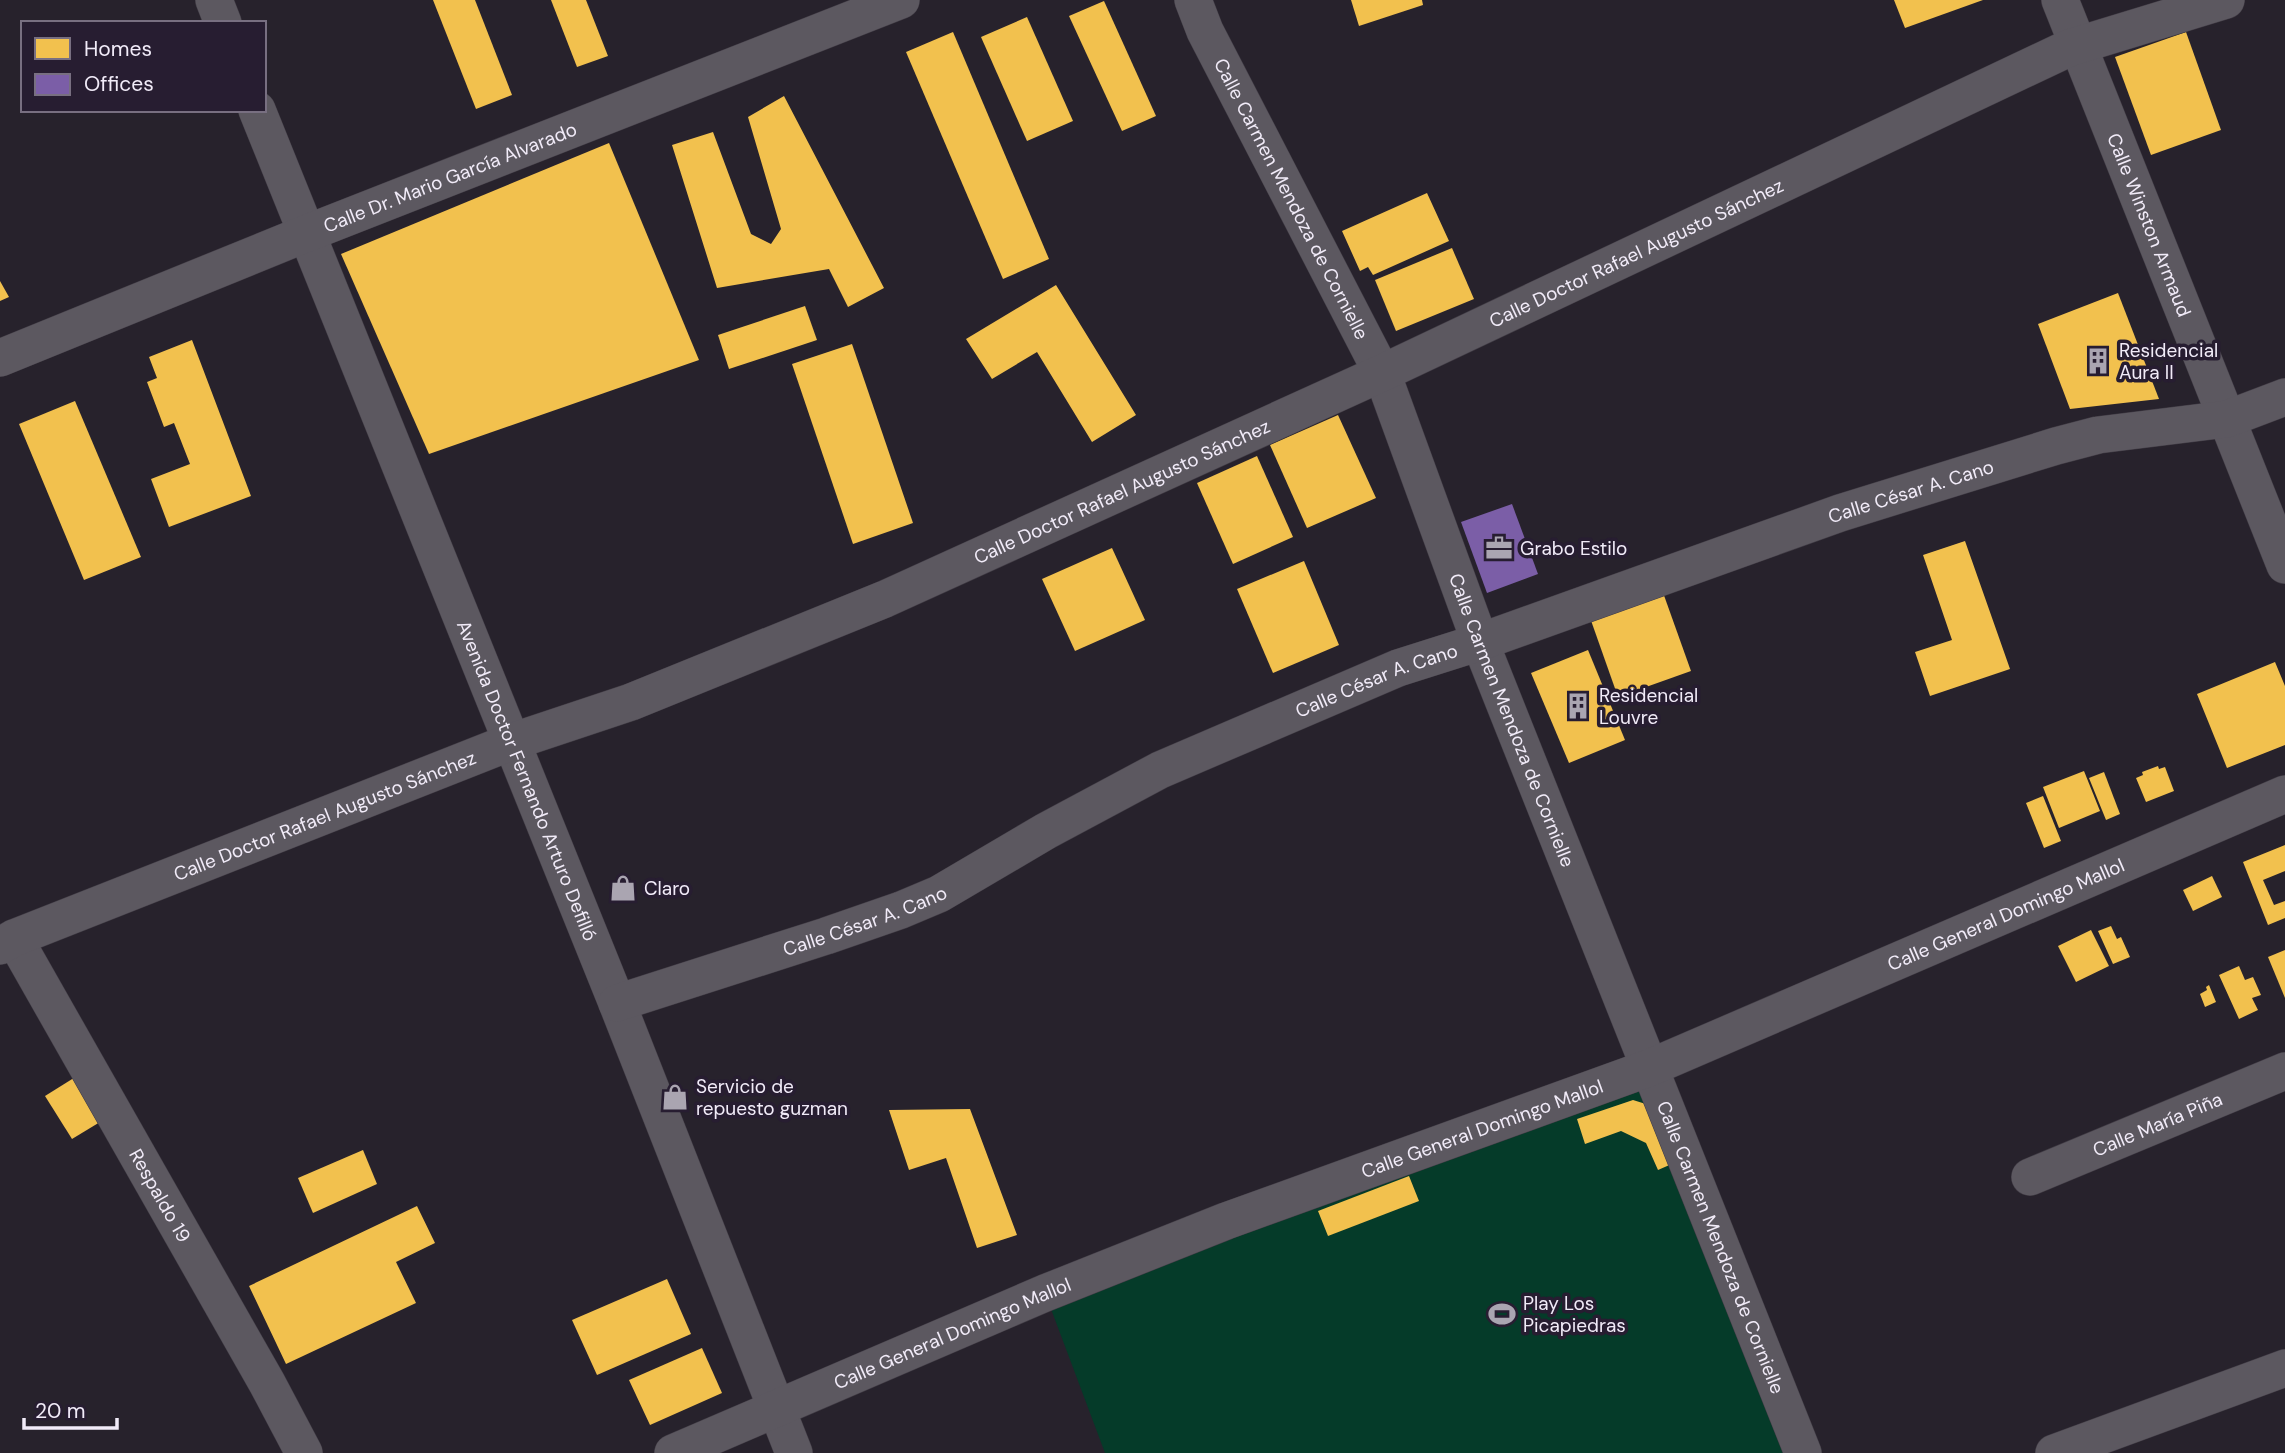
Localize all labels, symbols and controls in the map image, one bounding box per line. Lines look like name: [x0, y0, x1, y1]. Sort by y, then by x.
legend: [21, 21, 266, 112]
text: Homes: [84, 35, 152, 63]
street label: Calle Carmen Mendoza de Cornielle: [1208, 54, 1374, 344]
text: Offices: [84, 70, 154, 98]
street label: Calle Dr. Mario García Alvarado: [320, 117, 580, 239]
street label: Calle Winston Armaud: [2101, 130, 2197, 320]
street label: Calle Doctor Rafael Augusto Sánchez: [1485, 173, 1788, 334]
place label: Residencial Aura II: [2119, 338, 2218, 385]
building icon: Residencial Aura II: [2083, 346, 2113, 376]
street label: Calle Doctor Rafael Augusto Sánchez: [970, 414, 1274, 570]
street label: Calle César A. Cano: [1825, 454, 1997, 529]
office icon: Grabo Estilo: [1484, 533, 1514, 563]
place label: Grabo Estilo: [1520, 536, 1627, 561]
street label: Calle Carmen Mendoza de Cornielle: [1443, 570, 1580, 871]
street label: Avenida Doctor Fernando Arturo Defilló: [451, 617, 603, 945]
street label: Calle César A. Cano: [1292, 638, 1461, 724]
place label: Residencial Louvre: [1599, 683, 1698, 730]
building icon: Residencial Louvre: [1563, 691, 1593, 721]
street label: Calle Doctor Rafael Augusto Sánchez: [170, 745, 480, 887]
street label: Calle General Domingo Mallol: [1884, 853, 2128, 977]
shop icon: Claro: [608, 873, 638, 903]
place label: Claro: [644, 876, 690, 901]
street label: Calle César A. Cano: [780, 880, 952, 962]
place label: Servicio de repuesto guzman: [696, 1074, 848, 1121]
street label: Calle General Domingo Mallol: [1358, 1074, 1607, 1184]
shop icon: Servicio de repuesto guzman: [660, 1082, 690, 1112]
street label: Calle María Piña: [2089, 1086, 2226, 1163]
street label: Calle Carmen Mendoza de Cornielle: [1651, 1097, 1790, 1397]
street label: Respaldo 19: [123, 1144, 196, 1247]
street label: Calle General Domingo Mallol: [830, 1272, 1075, 1395]
place label: Play Los Picapiedras: [1523, 1291, 1626, 1338]
sports icon: Play Los Picapiedras: [1487, 1299, 1517, 1329]
scale bar: [24, 1386, 117, 1430]
text: 20 m: [35, 1397, 86, 1425]

